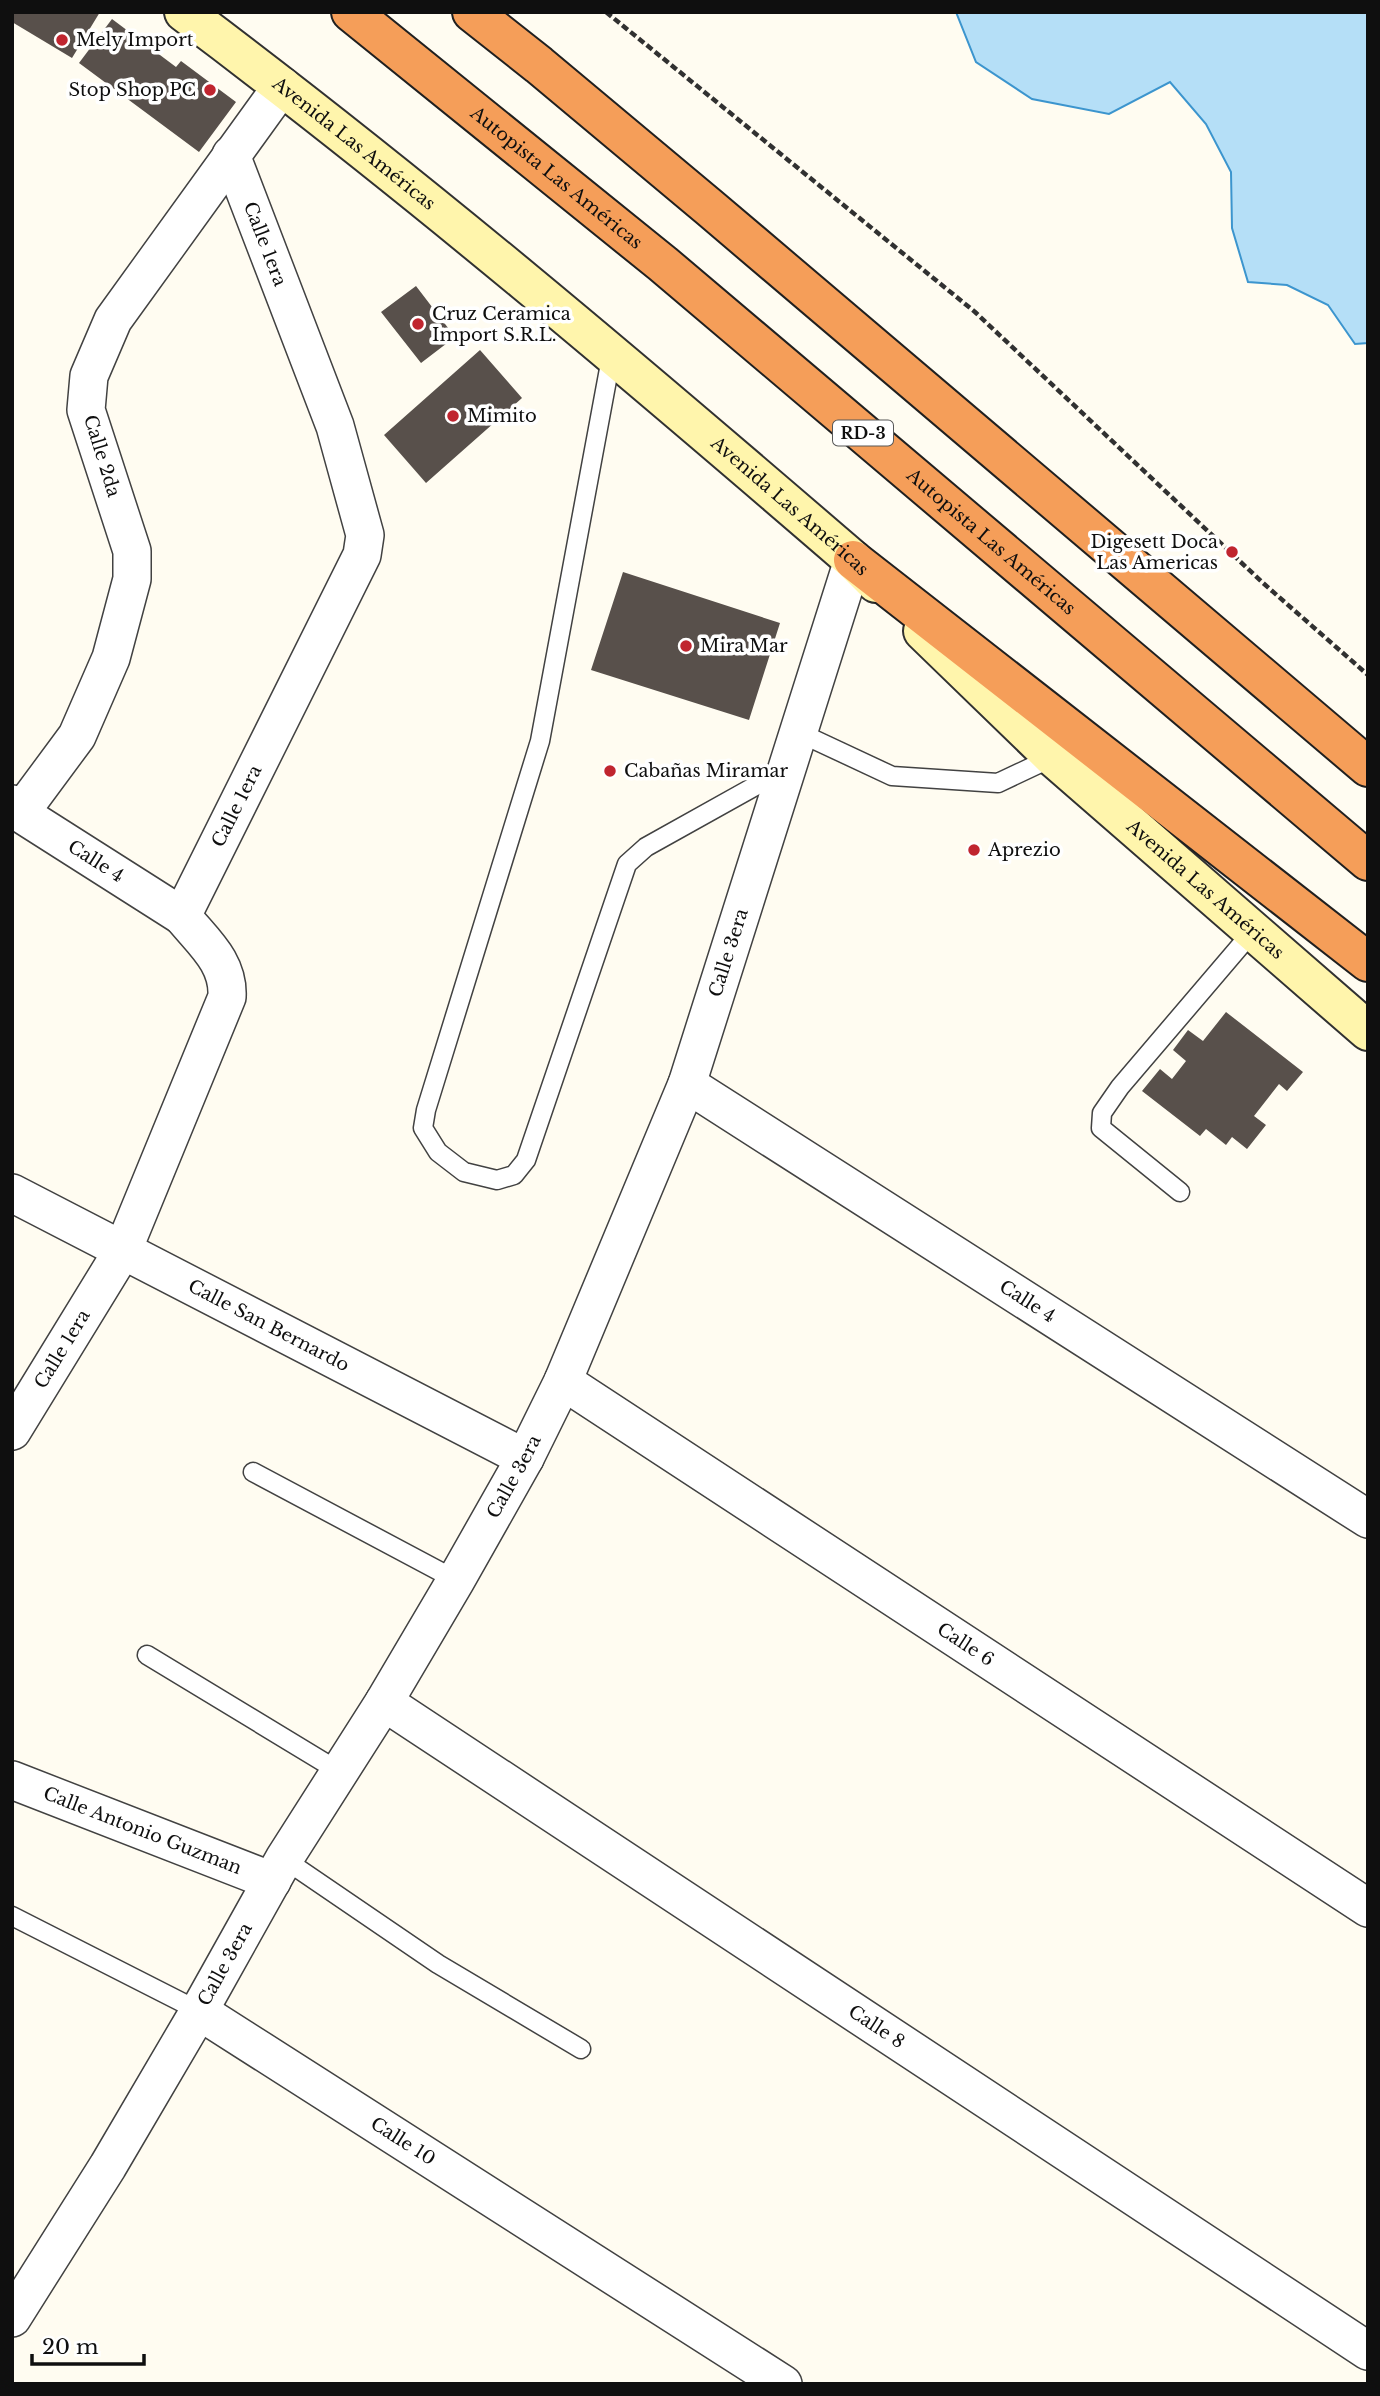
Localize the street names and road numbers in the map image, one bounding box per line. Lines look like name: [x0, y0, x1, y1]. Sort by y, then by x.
street label: Avenida Las Américas: [267, 72, 440, 215]
street label: Autopista Las Américas: [465, 101, 647, 254]
street label: Calle 1era: [239, 199, 291, 289]
street label: Calle 2da: [79, 412, 125, 500]
road number: RD-3: [833, 420, 893, 446]
street label: Avenida Las Américas: [706, 431, 873, 580]
street label: Autopista Las Américas: [901, 463, 1080, 620]
street label: Calle 1era: [207, 762, 266, 851]
street label: Avenida Las Américas: [1121, 815, 1289, 964]
street label: Calle 4: [64, 835, 128, 887]
street label: Calle 3era: [704, 906, 753, 1000]
street label: Calle San Bernardo: [185, 1275, 353, 1376]
street label: Calle 4: [995, 1275, 1060, 1327]
street label: Calle 1era: [30, 1306, 95, 1393]
street label: Calle 3era: [482, 1431, 546, 1522]
street label: Calle 6: [933, 1618, 998, 1671]
street label: Calle Antonio Guzman: [40, 1782, 245, 1879]
street label: Calle 3era: [193, 1919, 257, 2010]
street label: Calle 8: [844, 2000, 909, 2053]
street label: Calle 10: [366, 2112, 439, 2170]

